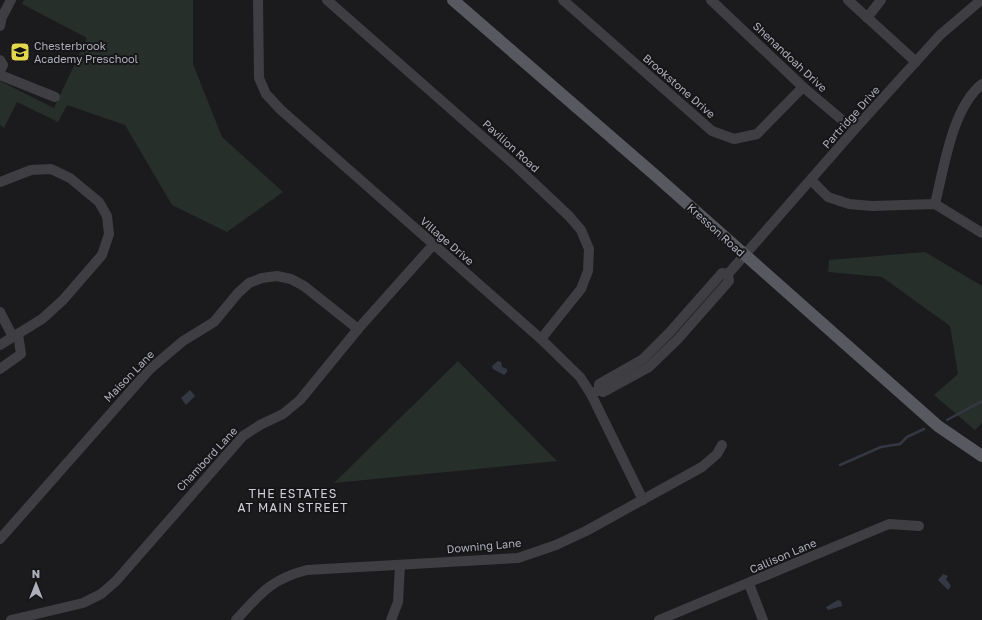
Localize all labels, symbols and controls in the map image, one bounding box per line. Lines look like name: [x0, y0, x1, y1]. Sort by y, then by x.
street label: Shenandoah Drive: [751, 19, 830, 94]
place label: Chesterbrook Academy Preschool: [34, 39, 139, 65]
school or university icon: Chesterbrook Academy Preschool: [9, 41, 31, 63]
street label: Brookstone Drive: [641, 51, 718, 120]
street label: Partridge Drive: [819, 83, 882, 151]
street label: Pavilion Road: [480, 117, 542, 174]
street label: Kresson Road: [685, 200, 748, 259]
street label: Village Drive: [418, 214, 477, 267]
street label: Maison Lane: [101, 347, 156, 404]
street label: Chambord Lane: [174, 424, 240, 493]
district label: THE ESTATES AT MAIN STREET: [237, 486, 349, 515]
street label: Downing Lane: [446, 536, 522, 555]
street label: Callison Lane: [747, 536, 818, 575]
north arrow: [16, 564, 56, 604]
text: N: [32, 567, 40, 580]

